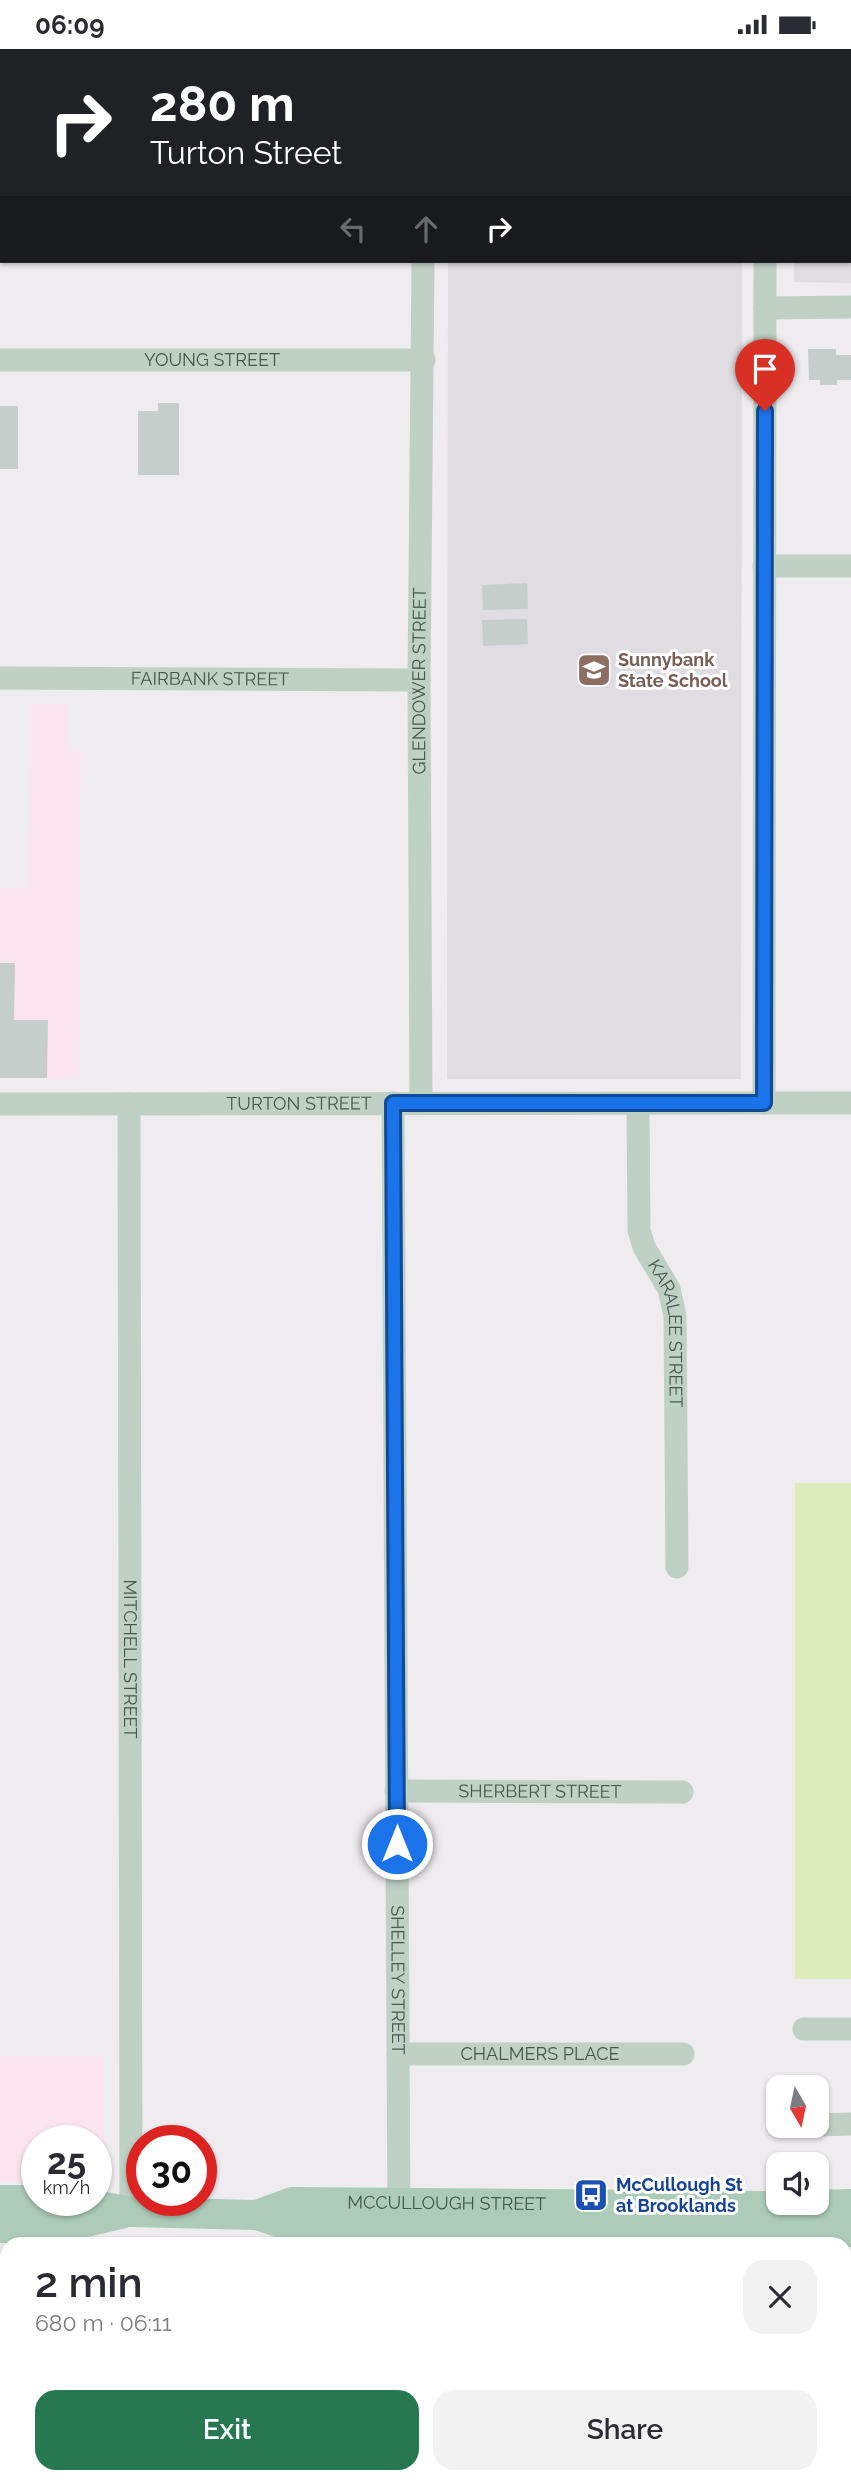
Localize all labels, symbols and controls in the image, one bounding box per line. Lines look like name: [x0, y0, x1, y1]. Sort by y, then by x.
text: 06:09: [35, 10, 104, 40]
text: 280 m: [150, 75, 295, 132]
icon: right: [35, 77, 126, 168]
text: Turton Street: [150, 134, 342, 171]
icon: left: [334, 210, 372, 248]
icon: ahead: [407, 210, 445, 248]
icon: right: [480, 210, 518, 248]
pin: [735, 339, 795, 411]
street label: YOUNG STREET: [144, 349, 280, 370]
icon: arrive: [746, 350, 784, 388]
street label: GLENDOWER STREET: [408, 587, 430, 775]
place label: Sunnybank State School: [618, 649, 728, 691]
school or university icon: Sunnybank State School: [575, 651, 613, 689]
street label: FAIRBANK STREET: [131, 668, 289, 689]
street label: TURTON STREET: [226, 1093, 372, 1114]
street label: KARALEE STREET: [644, 1256, 687, 1407]
street label: MITCHELL STREET: [120, 1579, 141, 1739]
street label: SHERBERT STREET: [458, 1780, 622, 1802]
position arrow: [360, 1807, 434, 1881]
street label: SHELLEY STREET: [387, 1905, 409, 2055]
street label: CHALMERS PLACE: [460, 2043, 620, 2064]
north arrow: [766, 2075, 830, 2139]
map controls: [766, 2075, 829, 2215]
speed limit sign: 30: [126, 2125, 217, 2216]
text: 25: [47, 2141, 86, 2182]
button: sound: [766, 2152, 829, 2215]
place label: McCullough St at Brooklands: [616, 2174, 743, 2216]
bus stop icon: McCullough St at Brooklands: [572, 2176, 610, 2214]
text: km/h: [43, 2177, 90, 2198]
street label: MCCULLOUGH STREET: [347, 2191, 546, 2214]
text: 2 min: [35, 2258, 143, 2307]
button: close: [743, 2260, 817, 2334]
text: 680 m · 06:11: [35, 2309, 172, 2336]
button: Exit: [35, 2390, 419, 2470]
button: Share: [433, 2390, 817, 2470]

